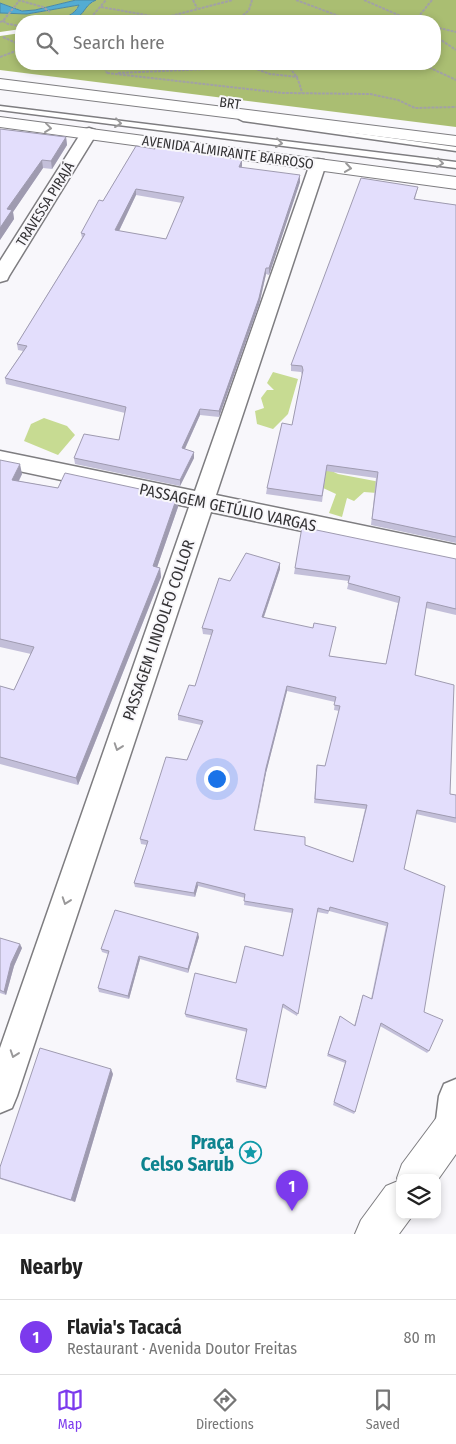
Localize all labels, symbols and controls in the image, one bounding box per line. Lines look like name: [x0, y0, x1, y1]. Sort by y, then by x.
search box: [15, 15, 441, 70]
icon: search: [33, 29, 61, 57]
text: Search here: [73, 31, 165, 54]
street label: BRT: [218, 94, 242, 113]
one-way arrow: [114, 117, 122, 128]
one-way arrow: [45, 122, 53, 133]
street label: AVENIDA ALMIRANTE BARROSO: [141, 132, 315, 173]
one-way arrow: [275, 137, 283, 148]
street label: TRAVESSA PIRAJÁ: [12, 158, 78, 250]
one-way arrow: [436, 158, 445, 168]
one-way arrow: [344, 163, 352, 173]
street label: PASSAGEM GETÚLIO VARGAS: [138, 479, 318, 536]
street label: PASSAGEM LINDOLFO COLLOR: [119, 537, 198, 723]
one-way arrow: [114, 742, 124, 750]
your location: [204, 766, 230, 792]
one-way arrow: [62, 896, 72, 904]
one-way arrow: [10, 1050, 20, 1058]
place label: Praça Celso Sarub: [141, 1131, 234, 1176]
place icon: Praça Celso Sarub: [238, 1141, 262, 1165]
pin: 1: [276, 1170, 308, 1211]
map controls: [396, 1174, 441, 1219]
button: layers: [396, 1174, 441, 1219]
text: Nearby: [20, 1254, 82, 1280]
text: Flavia's Tacacá: [67, 1316, 182, 1339]
text: 1: [33, 1328, 39, 1347]
text: 80 m: [404, 1328, 436, 1347]
text: Restaurant · Avenida Doutor Freitas: [67, 1339, 297, 1358]
tab: Map: [56, 1386, 84, 1433]
tab: Directions: [196, 1386, 254, 1433]
tab: Saved: [366, 1386, 400, 1433]

